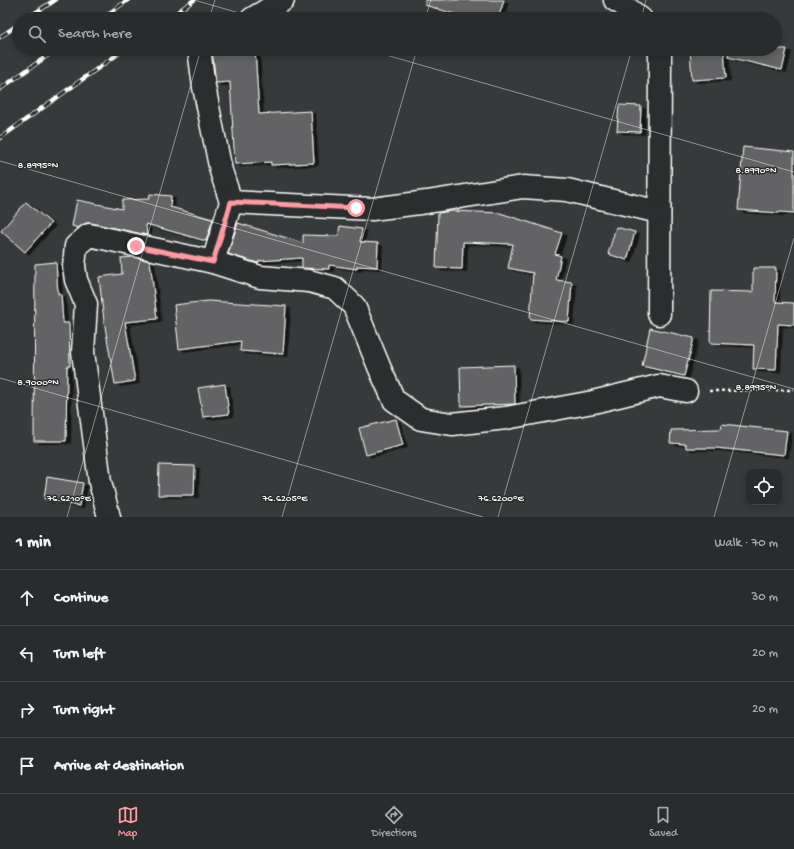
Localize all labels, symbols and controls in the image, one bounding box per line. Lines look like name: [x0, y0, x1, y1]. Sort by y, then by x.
search box: [12, 12, 782, 56]
icon: search: [26, 23, 48, 45]
text: Search here: [58, 25, 132, 43]
text: 8.8995°N: [18, 160, 59, 172]
text: 8.8990°N: [736, 165, 777, 177]
route start: [347, 199, 365, 217]
route end: [127, 237, 145, 255]
text: 8.9000°N: [17, 377, 59, 389]
text: 8.8995°N: [736, 382, 777, 394]
map controls: [746, 469, 782, 505]
button: locate: [746, 469, 782, 505]
text: 76.6210°E: [46, 493, 92, 505]
text: 76.6205°E: [261, 493, 308, 505]
text: 76.6200°E: [477, 493, 525, 505]
text: 1 min: [16, 533, 51, 553]
text: Walk · 70 m: [714, 536, 778, 551]
icon: ahead: [16, 587, 38, 609]
text: Continue: [54, 589, 108, 607]
text: 30 m: [752, 590, 778, 605]
icon: left: [16, 643, 38, 665]
text: Turn left: [54, 645, 105, 663]
text: 20 m: [752, 646, 778, 661]
icon: right: [16, 699, 38, 721]
text: Turn right: [54, 701, 114, 719]
text: 20 m: [752, 702, 778, 717]
icon: arrive: [16, 755, 38, 777]
text: Arrive at destination: [54, 757, 184, 775]
tab: Map: [117, 804, 139, 840]
tab: Directions: [372, 804, 416, 840]
tab: Saved: [649, 804, 677, 840]

